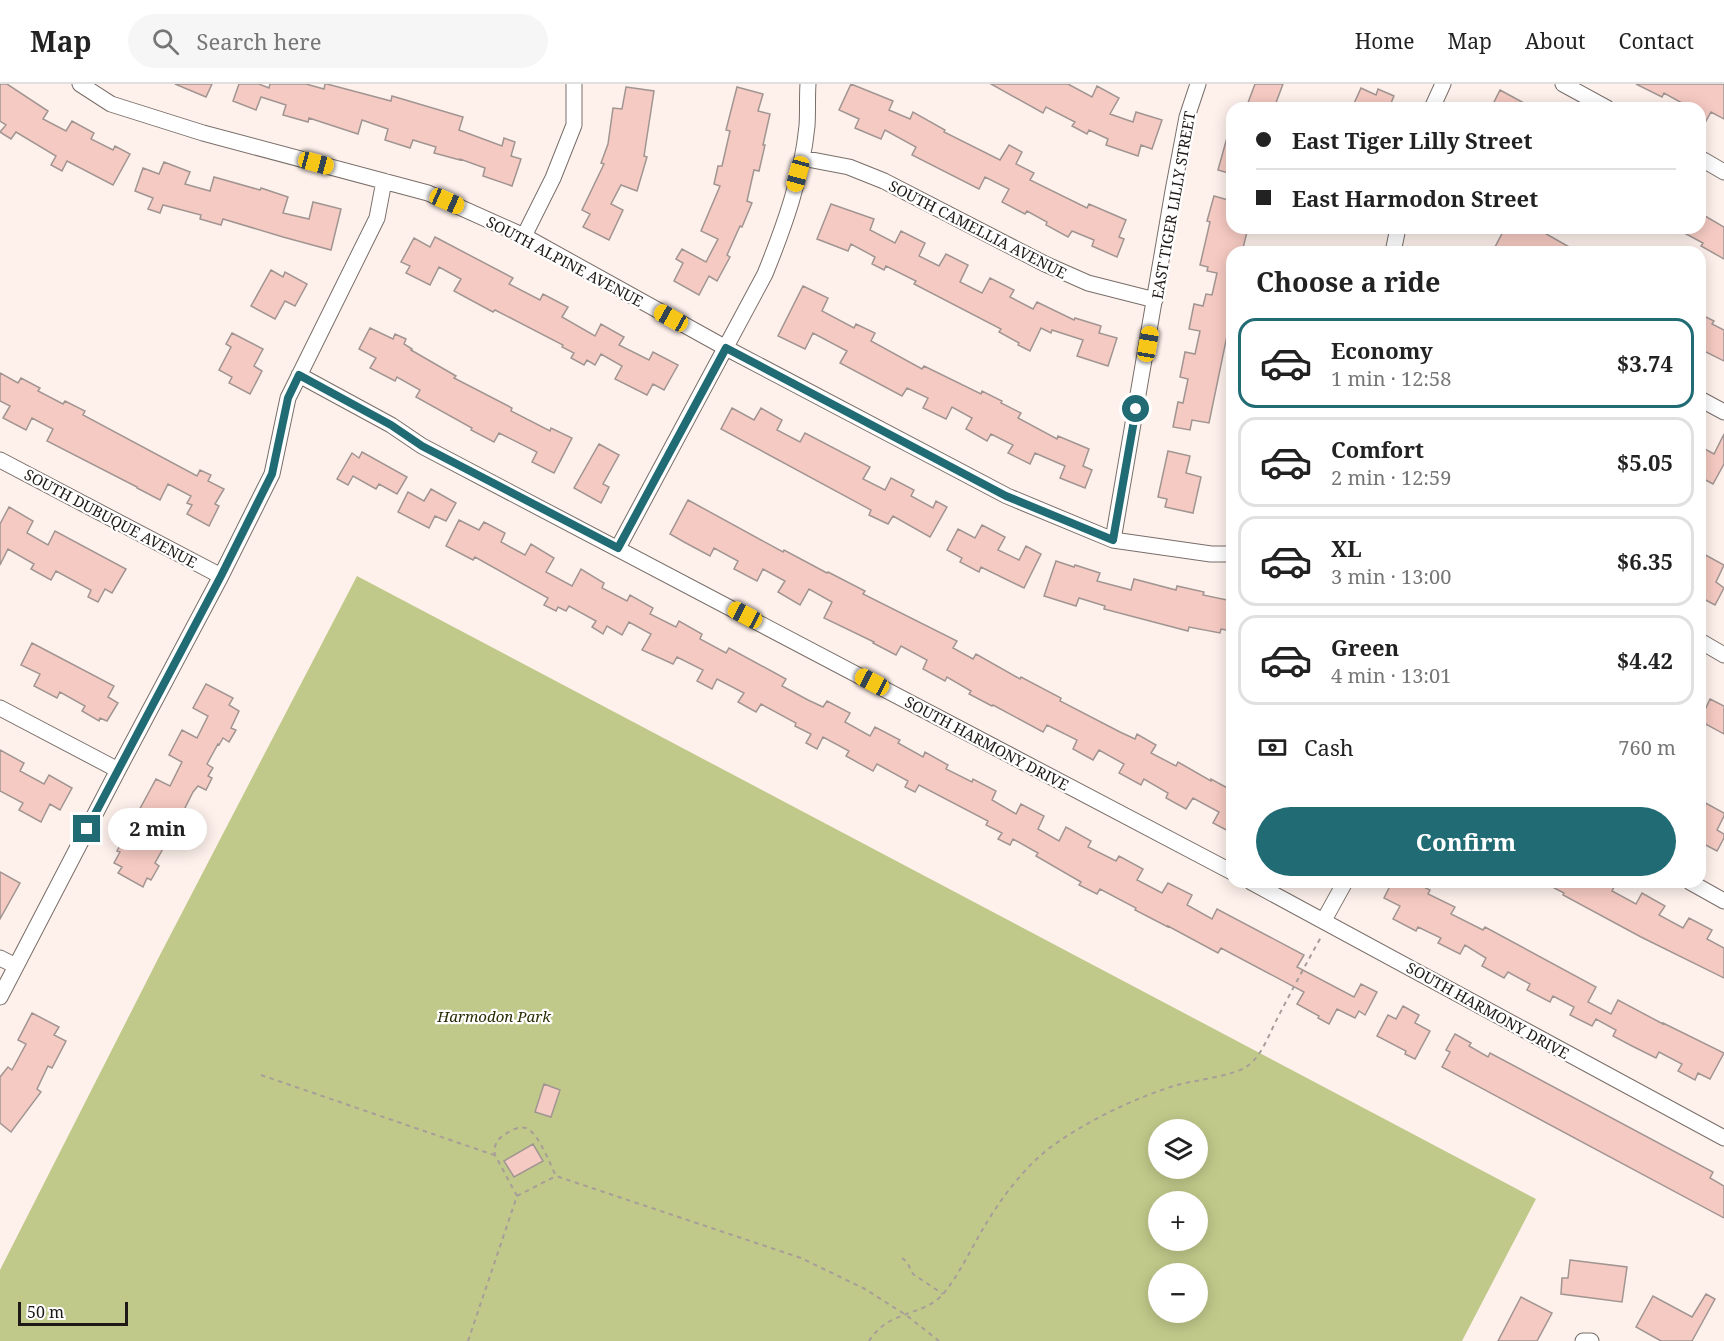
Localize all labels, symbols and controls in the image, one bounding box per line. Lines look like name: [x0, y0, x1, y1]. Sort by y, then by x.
search box: [128, 14, 548, 68]
text: Map: [30, 22, 92, 60]
icon: search: [149, 25, 182, 58]
text: Search here: [197, 26, 321, 56]
text: Home: [1355, 27, 1415, 55]
text: Map: [1448, 27, 1492, 55]
text: About: [1525, 27, 1586, 55]
text: Contact: [1619, 27, 1694, 55]
street label: EAST TIGER LILLY STREET: [1147, 110, 1199, 300]
text: East Tiger Lilly Street: [1292, 125, 1532, 155]
car: [296, 150, 336, 176]
car: [785, 154, 811, 194]
street label: SOUTH CAMELLIA AVENUE: [886, 175, 1070, 283]
text: East Harmodon Street: [1292, 183, 1538, 213]
car: [427, 185, 467, 217]
street label: SOUTH ALPINE AVENUE: [483, 211, 647, 311]
text: Choose a ride: [1256, 263, 1441, 300]
car: [651, 301, 691, 335]
car: [1136, 325, 1160, 363]
text: Economy: [1331, 335, 1433, 365]
icon: car: [1259, 336, 1313, 390]
text: $3.74: [1617, 348, 1673, 378]
text: 1 min · 12:58: [1331, 365, 1451, 392]
route start: [1122, 395, 1149, 422]
text: Comfort: [1331, 434, 1424, 464]
icon: car: [1259, 435, 1313, 489]
text: $5.05: [1617, 447, 1673, 477]
street label: SOUTH DUBUQUE AVENUE: [21, 464, 201, 572]
text: 2 min · 12:59: [1331, 464, 1451, 491]
text: XL: [1331, 533, 1362, 563]
icon: car: [1259, 534, 1313, 588]
text: $6.35: [1617, 546, 1673, 576]
text: 3 min · 13:00: [1331, 563, 1451, 590]
car: [725, 599, 765, 631]
text: Green: [1331, 632, 1399, 662]
icon: car: [1259, 633, 1313, 687]
text: $4.42: [1617, 645, 1673, 675]
text: 4 min · 13:01: [1331, 662, 1451, 689]
car: [852, 666, 892, 698]
street label: SOUTH HARMONY DRIVE: [902, 691, 1072, 795]
icon: cash: [1256, 731, 1289, 764]
text: Cash: [1304, 732, 1354, 762]
text: 760 m: [1618, 734, 1676, 761]
button: Confirm: [1256, 807, 1676, 876]
callout: 2 min: [108, 808, 207, 850]
route end: [73, 815, 100, 842]
text: 2 min: [129, 815, 186, 842]
street label: SOUTH HARMONY DRIVE: [1403, 957, 1573, 1063]
park label: Harmodon Park: [436, 1006, 551, 1026]
map controls: [1148, 1119, 1208, 1323]
button: layers: [1148, 1119, 1208, 1179]
button: +: [1148, 1191, 1208, 1251]
button: −: [1148, 1263, 1208, 1323]
scale bar: [18, 1299, 128, 1326]
text: 50 m: [27, 1301, 64, 1323]

